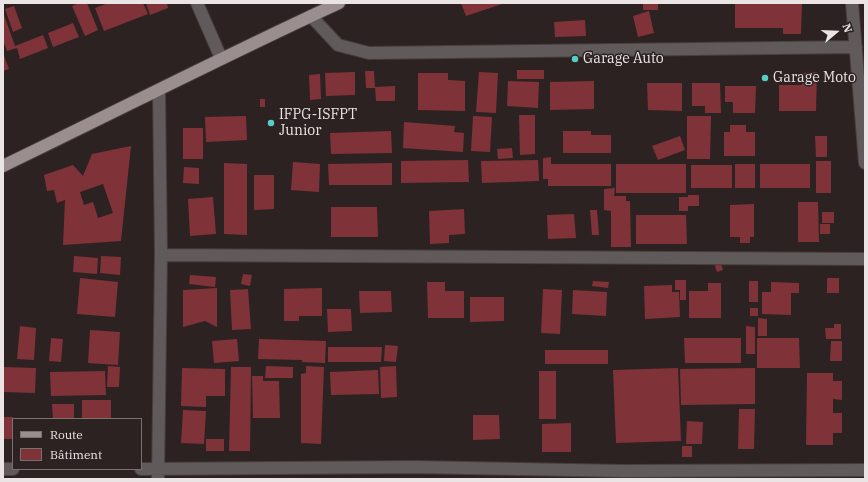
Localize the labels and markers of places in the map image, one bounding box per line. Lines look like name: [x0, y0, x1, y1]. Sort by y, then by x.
place label: Garage Auto: [583, 51, 664, 67]
marker: Garage Auto: [570, 54, 580, 64]
place label: Garage Moto: [773, 70, 856, 86]
marker: Garage Moto: [760, 73, 770, 83]
place label: IFPG-ISFPT Junior: [279, 107, 357, 140]
marker: IFPG-ISFPT Junior: [266, 118, 276, 128]

